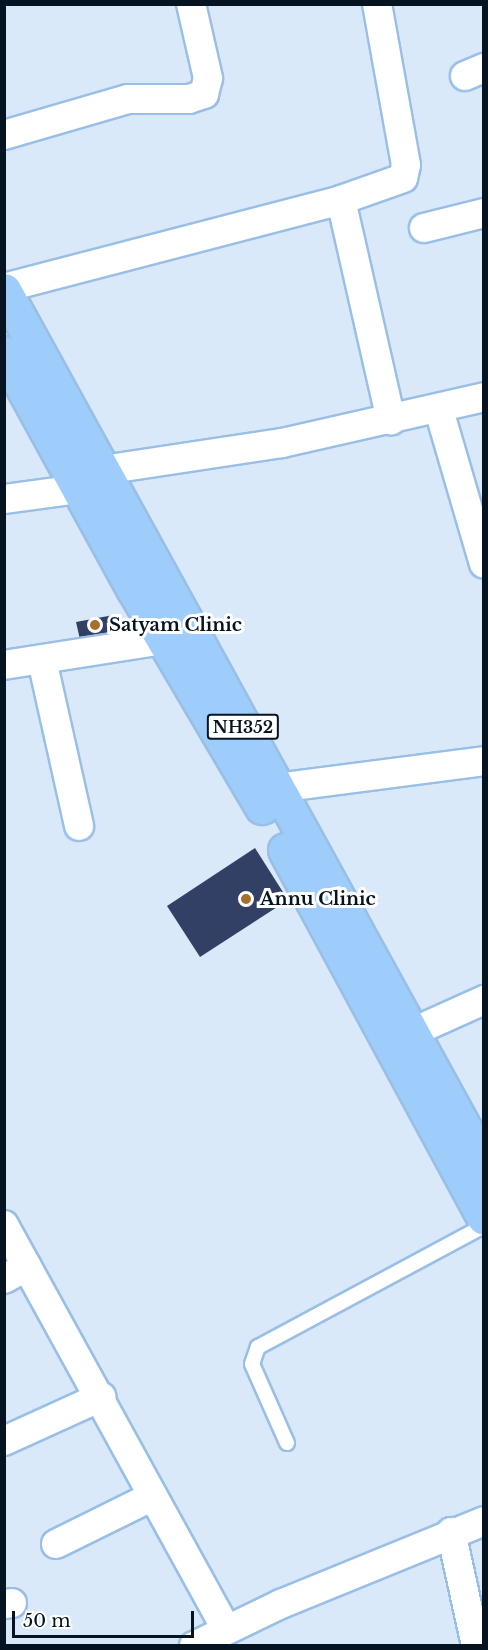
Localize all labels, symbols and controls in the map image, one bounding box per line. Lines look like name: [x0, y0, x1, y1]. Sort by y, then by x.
place label: Satyam Clinic: [109, 614, 242, 636]
marker: Satyam Clinic: [86, 616, 104, 634]
road number: NH352: [206, 714, 280, 740]
place label: Annu Clinic: [260, 888, 376, 910]
marker: Annu Clinic: [237, 890, 255, 908]
scale bar: [15, 1599, 196, 1637]
text: 50 m: [23, 1610, 71, 1632]

